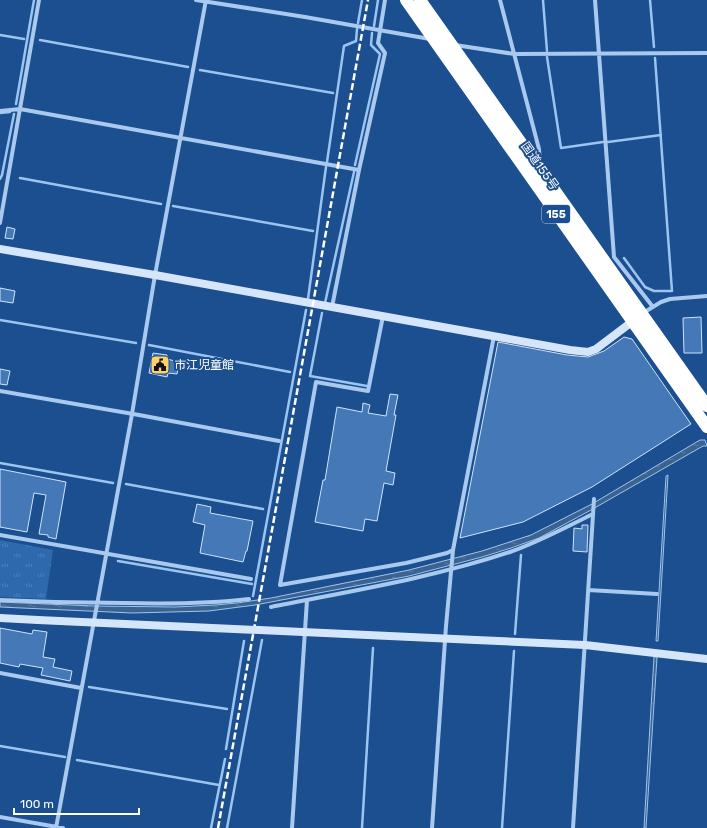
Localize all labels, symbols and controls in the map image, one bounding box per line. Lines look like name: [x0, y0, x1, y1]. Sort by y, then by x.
street label: 国道155号: [518, 139, 562, 193]
road number: 155: [542, 205, 570, 223]
public building icon: 市江児童館: [149, 354, 171, 376]
place label: 市江児童館: [174, 358, 234, 372]
scale bar: [14, 790, 139, 816]
text: 100 m: [20, 797, 54, 811]

